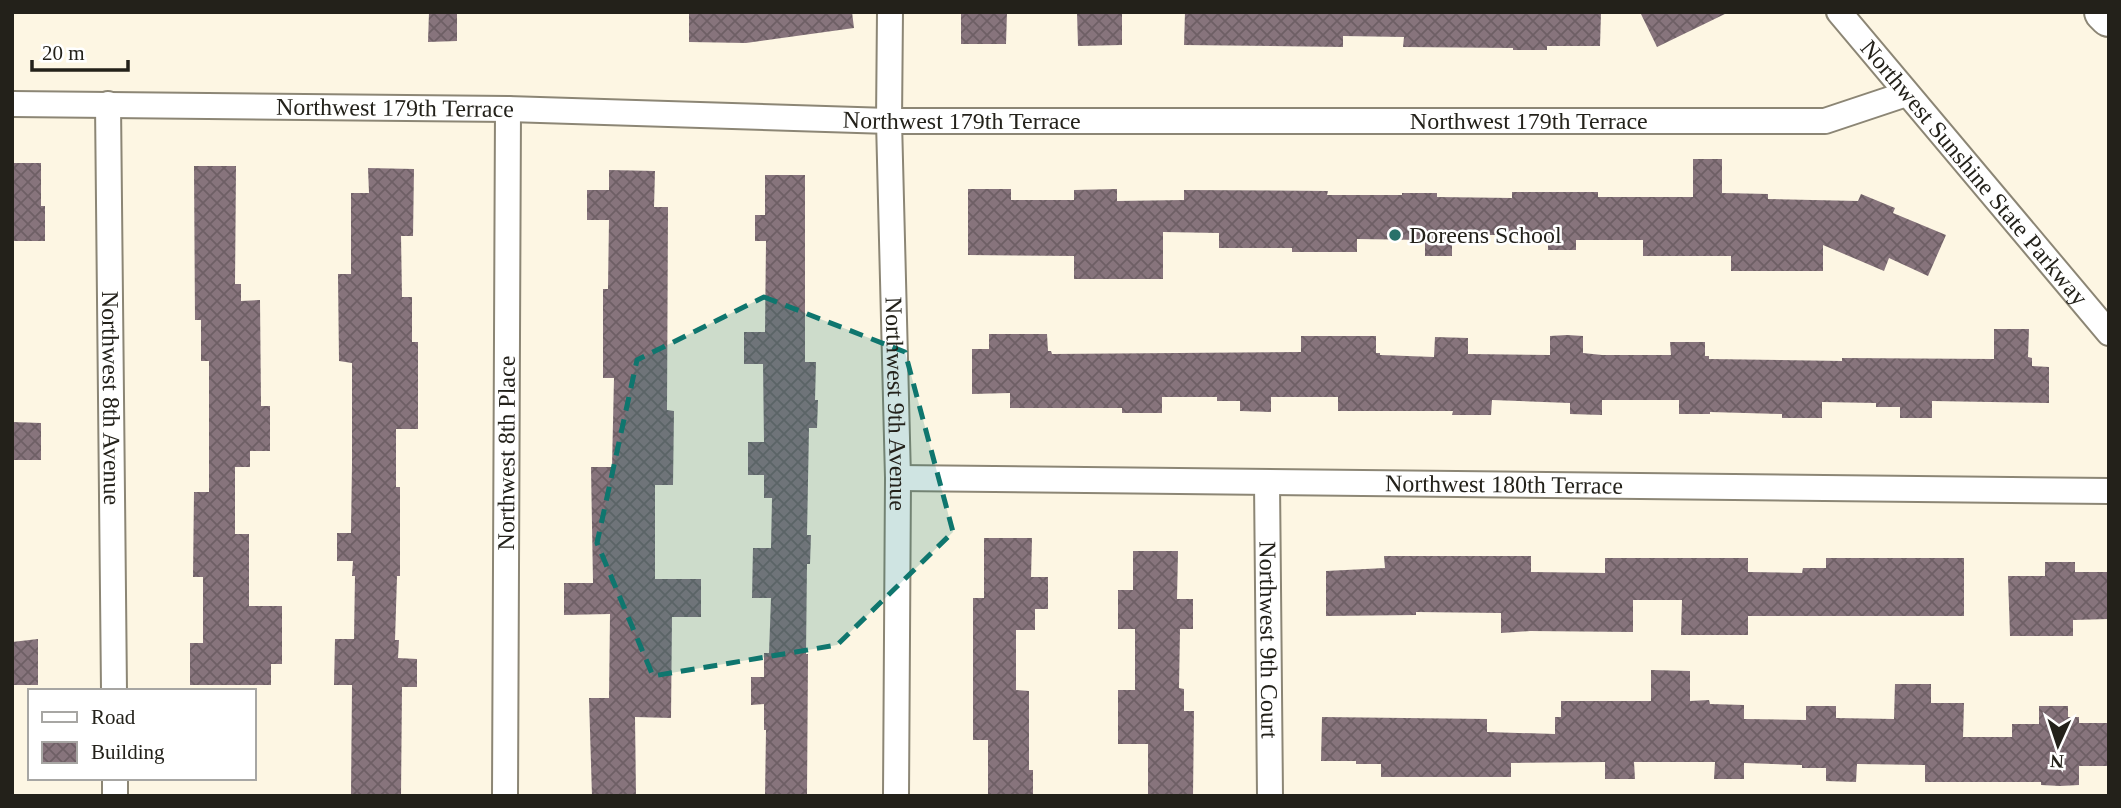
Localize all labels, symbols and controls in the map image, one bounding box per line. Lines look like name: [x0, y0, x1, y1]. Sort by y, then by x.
scale bar: [32, 28, 128, 72]
street label: Northwest Sunshine State Parkway: [1855, 35, 2093, 310]
text: 20 m: [42, 41, 85, 65]
street label: Northwest 179th Terrace: [276, 94, 514, 122]
street label: Northwest 179th Terrace: [842, 107, 1081, 134]
street label: Northwest 179th Terrace: [1410, 108, 1648, 134]
place label: Doreens School: [1409, 222, 1562, 248]
marker: Doreens School: [1387, 227, 1403, 243]
street label: Northwest 8th Avenue: [97, 291, 125, 505]
street label: Northwest 9th Avenue: [880, 296, 911, 511]
street label: Northwest 8th Place: [493, 356, 520, 550]
street label: Northwest 180th Terrace: [1385, 470, 1623, 499]
street label: Northwest 9th Court: [1255, 541, 1282, 739]
legend: [28, 689, 256, 780]
text: Road: [91, 705, 136, 729]
north arrow: [2023, 710, 2093, 780]
text: Building: [91, 740, 165, 764]
text: N: [2049, 751, 2065, 772]

